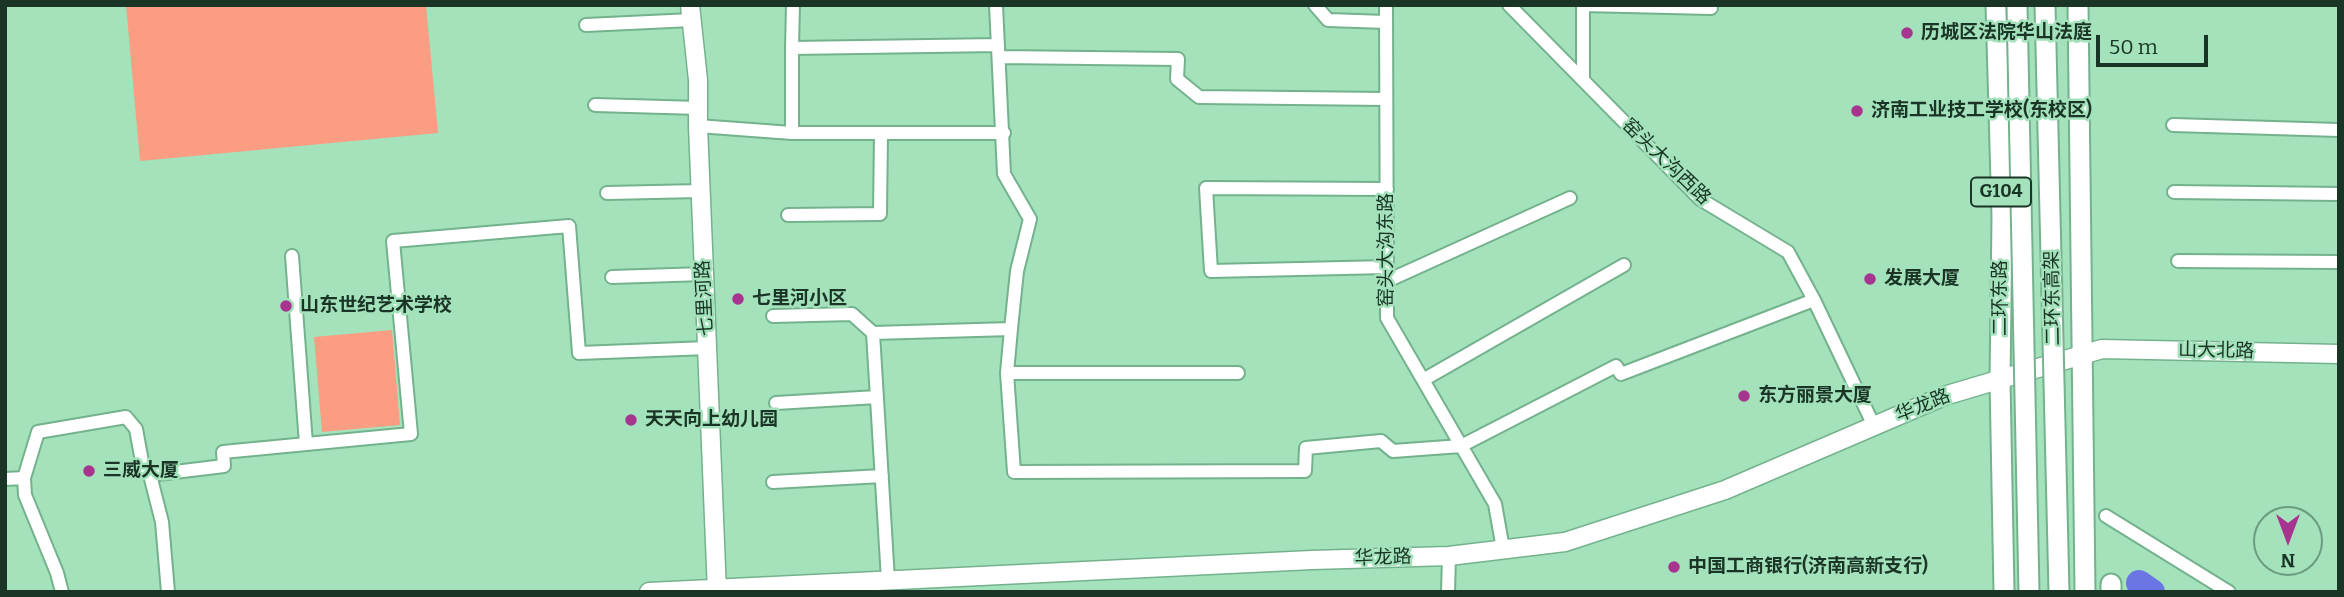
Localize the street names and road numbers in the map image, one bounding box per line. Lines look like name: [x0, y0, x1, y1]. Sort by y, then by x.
street label: 窑头大沟西路: [1617, 114, 1715, 210]
road number: G104: [1971, 177, 2031, 206]
street label: 窑头大沟东路: [1376, 193, 1398, 307]
street label: 二环东高架: [2041, 250, 2065, 346]
street label: 七里河路: [692, 259, 718, 337]
street label: 二环东路: [1990, 260, 2012, 336]
street label: 山大北路: [2178, 339, 2254, 363]
street label: 华龙路: [1892, 385, 1954, 427]
street label: 华龙路: [1354, 546, 1412, 570]

